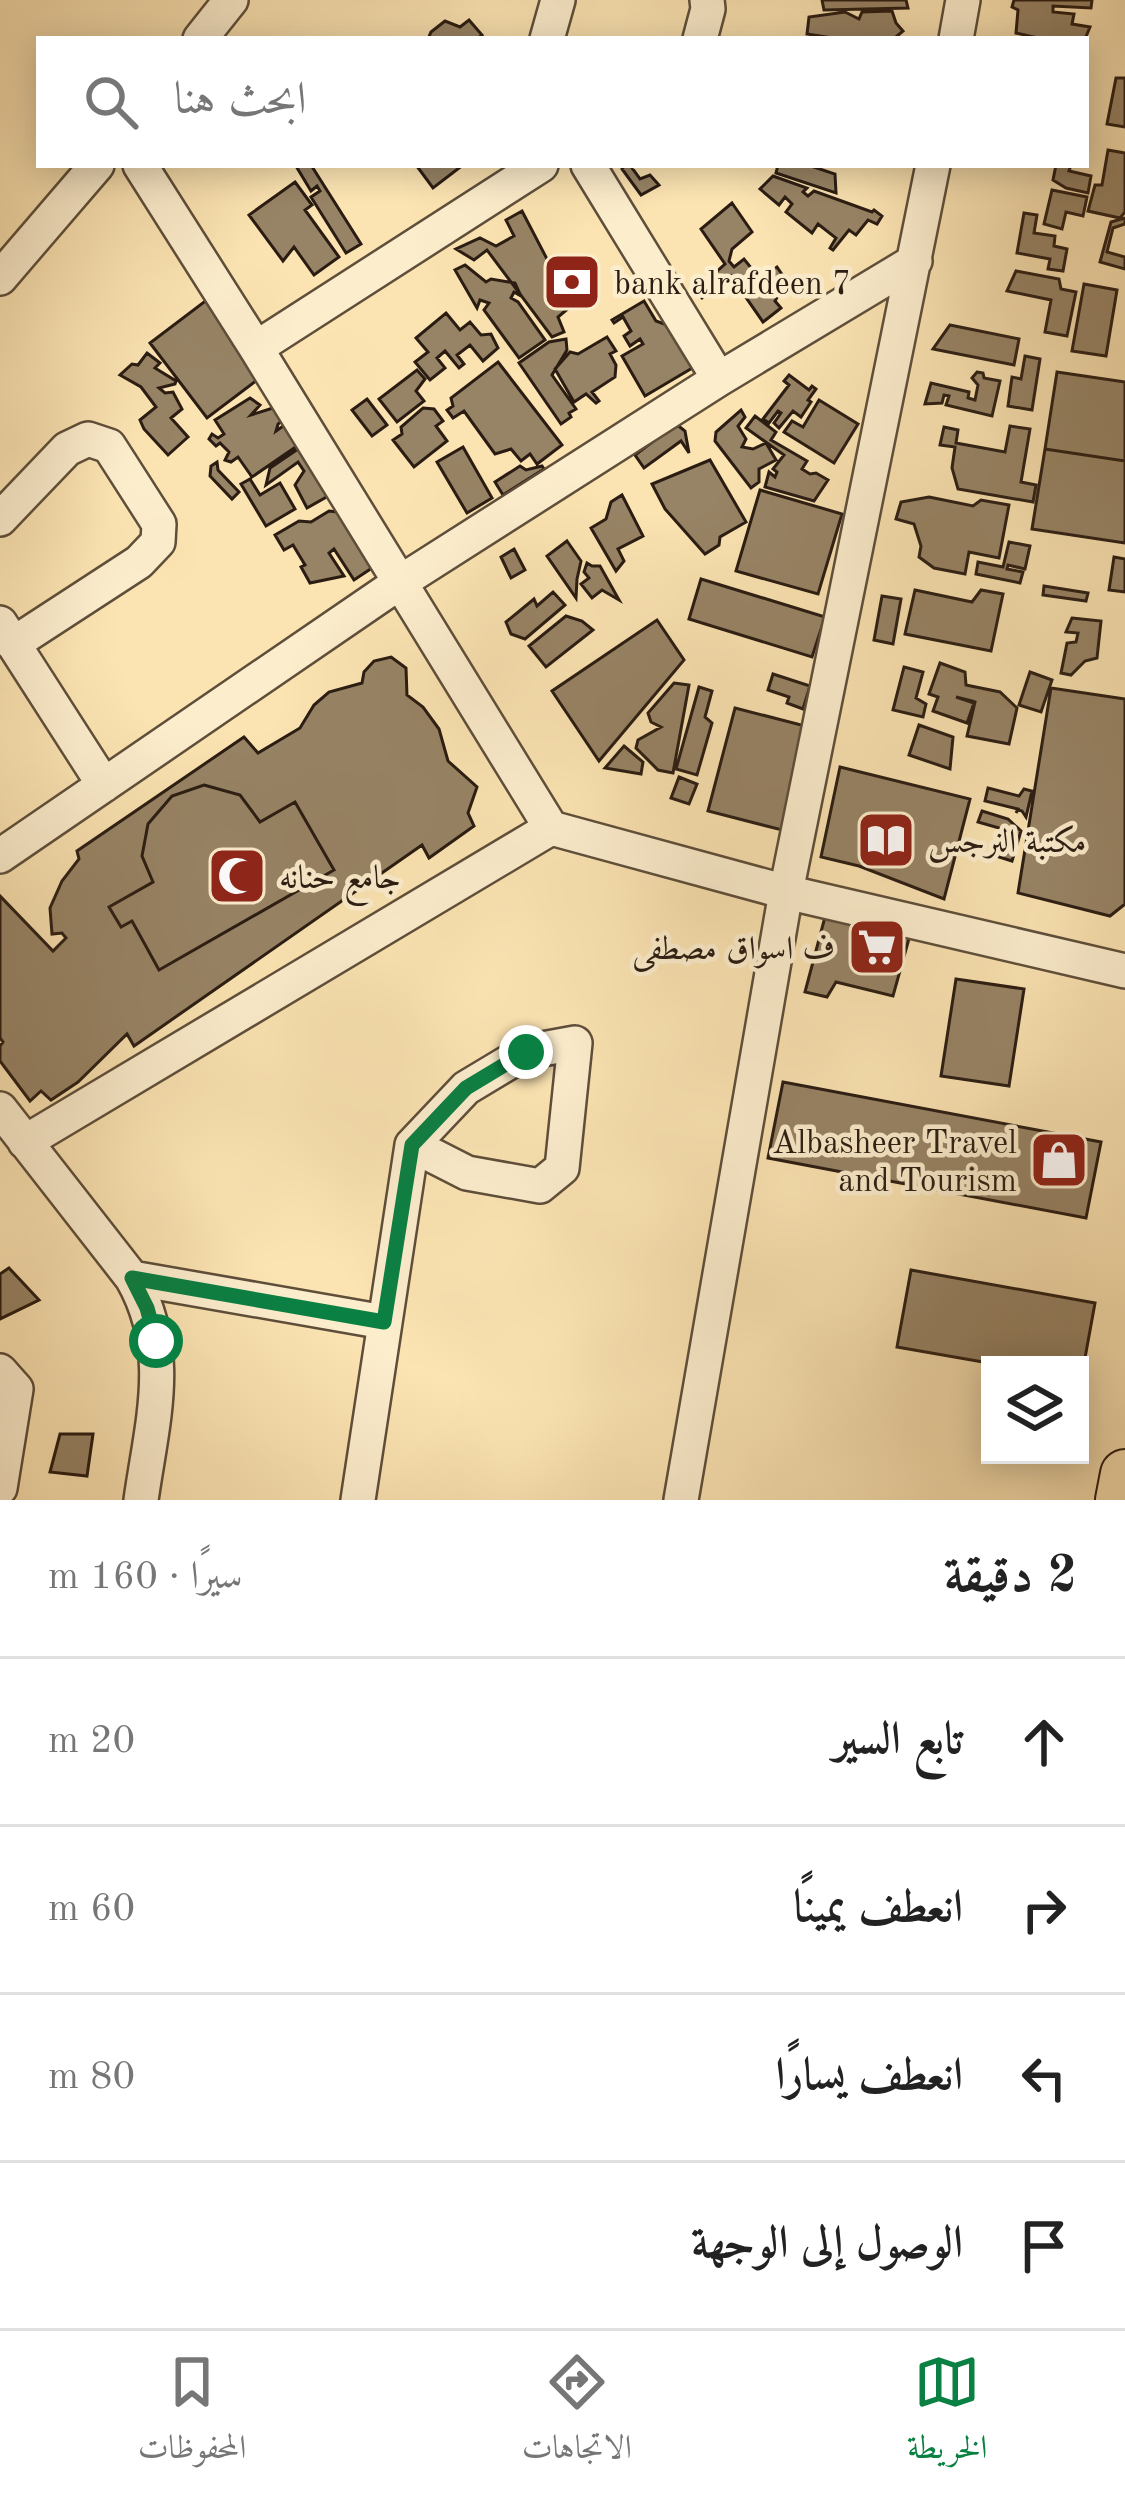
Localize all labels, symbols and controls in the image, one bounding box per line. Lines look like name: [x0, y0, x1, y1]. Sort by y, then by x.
search box: [36, 36, 1089, 168]
icon: search: [78, 69, 144, 135]
text: ابحث هنا: [174, 79, 307, 124]
bank icon: bank alrafdeen 7: [541, 251, 603, 313]
place label: bank alrafdeen 7: [614, 269, 851, 302]
library icon: مكتبة النرجس: [855, 809, 917, 871]
place label: مكتبة النرجس: [928, 825, 1086, 863]
mosque icon: جامع حنانه: [206, 845, 268, 907]
place label: جامع حنانه: [279, 863, 401, 906]
supermarket icon: ف اسواق مصطفى: [846, 916, 908, 978]
place label: ف اسواق مصطفى: [632, 934, 835, 972]
route end: [499, 1025, 553, 1079]
place label: Albasheer Travel and Tourism: [772, 1128, 1017, 1199]
shop icon: Albasheer Travel and Tourism: [1028, 1129, 1090, 1191]
route start: [129, 1314, 183, 1368]
map controls: [981, 1356, 1089, 1464]
button: layers: [981, 1356, 1089, 1464]
text: 2 دقيقة: [944, 1552, 1077, 1603]
text: سيرًا · 160 m: [48, 1558, 243, 1597]
icon: ahead: [1011, 1709, 1077, 1775]
text: تابع السير: [833, 1719, 963, 1764]
text: 20 m: [48, 1722, 135, 1761]
icon: right: [1011, 1877, 1077, 1943]
text: انعطف يمينًا: [794, 1887, 963, 1932]
text: 60 m: [48, 1890, 135, 1929]
icon: left: [1011, 2045, 1077, 2111]
text: انعطف يسارًا: [776, 2055, 963, 2100]
text: 80 m: [48, 2058, 135, 2097]
icon: arrive: [1011, 2213, 1077, 2279]
text: الوصول إلى الوجهة: [691, 2223, 963, 2268]
tab: المحفوظات: [138, 2349, 246, 2479]
tab: الاتجاهات: [522, 2349, 632, 2479]
tab: الخريطة: [907, 2349, 987, 2479]

